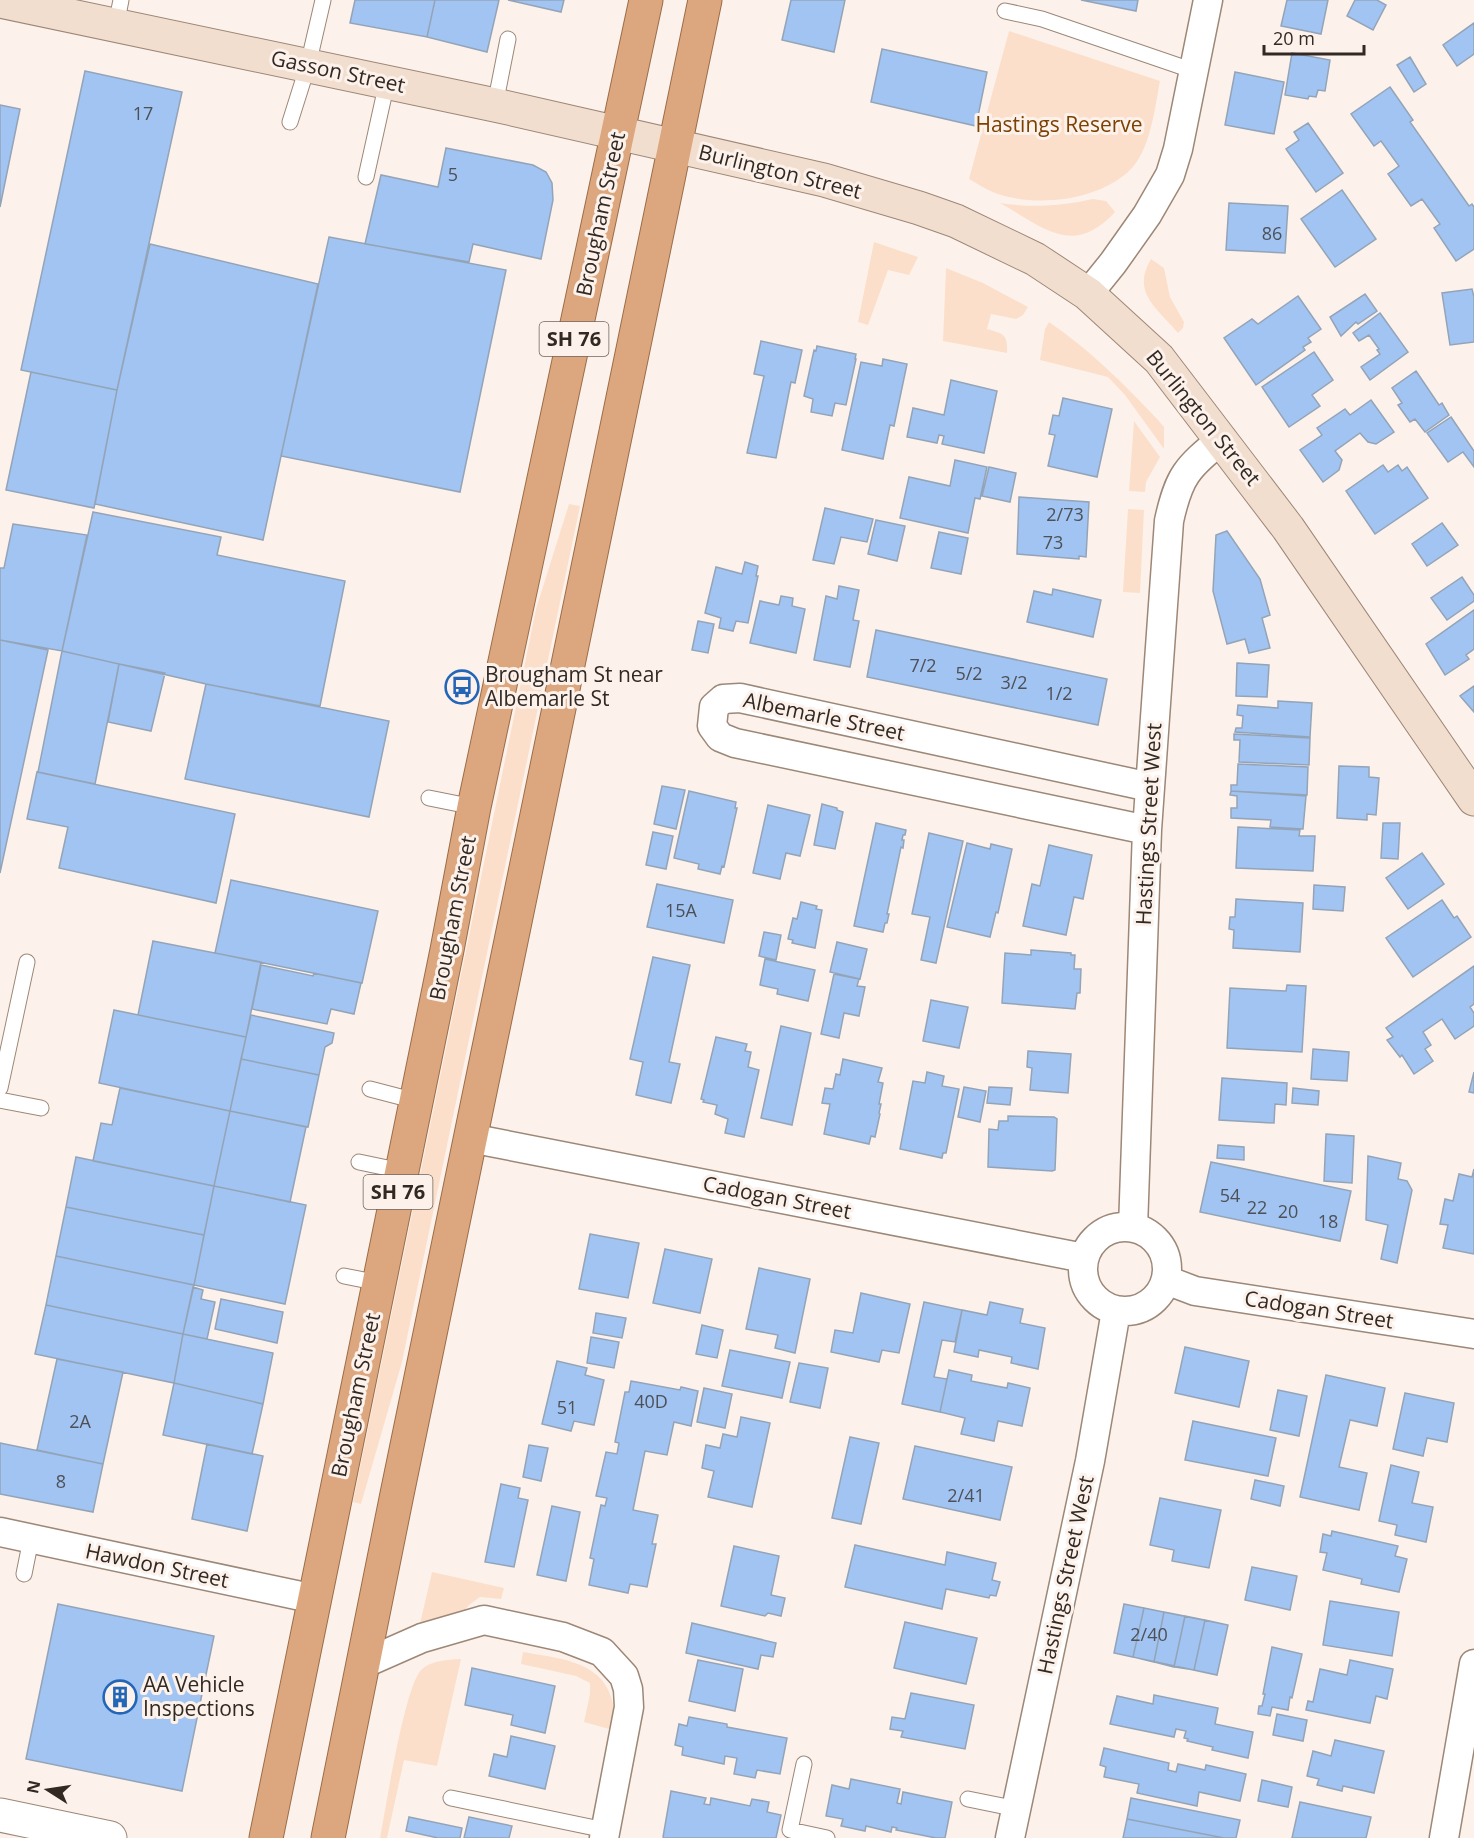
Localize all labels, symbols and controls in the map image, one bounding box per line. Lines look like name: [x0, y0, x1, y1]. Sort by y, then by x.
scale bar: [1264, 18, 1364, 56]
text: 20 m: [1273, 26, 1315, 50]
street label: Gasson Street: [269, 43, 408, 99]
house number: 17: [133, 101, 153, 125]
park label: Hastings Reserve: [975, 110, 1143, 138]
street label: Brougham Street: [569, 129, 631, 298]
street label: Burlington Street: [696, 137, 865, 205]
house number: 5: [448, 162, 458, 186]
house number: 86: [1262, 221, 1282, 245]
road number: SH 76: [540, 322, 608, 356]
street label: Burlington Street: [1140, 344, 1267, 491]
house number: 2/73: [1046, 502, 1084, 526]
house number: 73: [1043, 530, 1063, 554]
house number: 7/2: [909, 653, 937, 677]
place label: Brougham St near Albemarle St: [485, 660, 663, 712]
house number: 5/2: [955, 661, 983, 685]
bus stop icon: Brougham St near Albemarle St: [444, 669, 480, 705]
house number: 3/2: [1000, 670, 1028, 694]
house number: 1/2: [1045, 681, 1073, 705]
street label: Albemarle Street: [741, 685, 907, 747]
street label: Hastings Street West: [1129, 722, 1167, 926]
street label: Brougham Street: [422, 833, 482, 1003]
house number: 15A: [665, 898, 698, 922]
street label: Cadogan Street: [701, 1169, 854, 1225]
road number: SH 76: [364, 1175, 432, 1209]
house number: 54: [1220, 1183, 1240, 1207]
house number: 22: [1247, 1195, 1267, 1219]
house number: 20: [1278, 1199, 1298, 1223]
house number: 18: [1318, 1209, 1338, 1233]
street label: Cadogan Street: [1243, 1283, 1396, 1335]
street label: Brougham Street: [324, 1310, 386, 1479]
house number: 40D: [634, 1389, 668, 1413]
house number: 51: [557, 1395, 577, 1419]
house number: 2A: [69, 1409, 91, 1433]
house number: 8: [56, 1469, 66, 1493]
street label: Hastings Street West: [1030, 1473, 1100, 1677]
house number: 2/41: [947, 1483, 985, 1507]
street label: Hawdon Street: [83, 1536, 231, 1594]
house number: 2/40: [1130, 1622, 1168, 1646]
place label: AA Vehicle Inspections: [143, 1670, 255, 1722]
building icon: AA Vehicle Inspections: [102, 1679, 138, 1715]
north arrow: [18, 1760, 78, 1820]
text: N: [21, 1778, 45, 1796]

